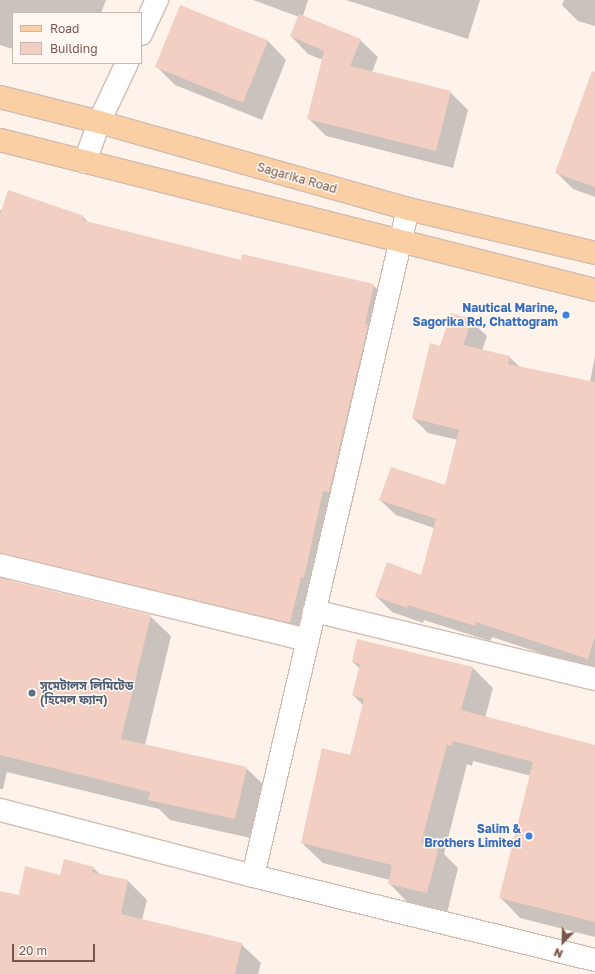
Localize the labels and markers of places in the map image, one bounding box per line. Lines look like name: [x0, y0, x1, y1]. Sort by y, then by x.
place label: Nautical Marine, Sagorika Rd, Chattogram: [413, 301, 558, 329]
marker: Nautical Marine, Sagorika Rd, Chattogram: [561, 310, 571, 320]
place label: সুমেটালস লিমিটেড (হিমেল ফ্যান): [40, 679, 133, 707]
marker: সুমেটালস লিমিটেড (হিমেল ফ্যান): [27, 688, 37, 698]
place label: Salim & Brothers Limited: [424, 822, 521, 850]
marker: Salim & Brothers Limited: [524, 831, 534, 841]

